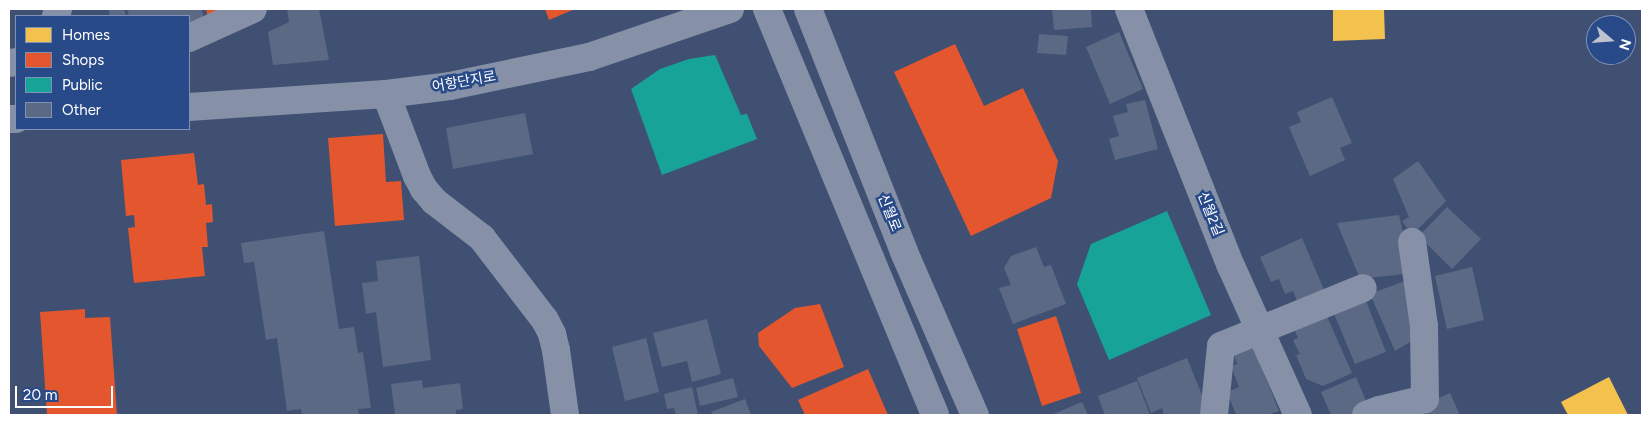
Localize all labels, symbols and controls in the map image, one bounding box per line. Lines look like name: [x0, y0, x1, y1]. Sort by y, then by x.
legend: [15, 15, 190, 130]
north arrow: [1586, 15, 1636, 65]
text: Homes: [62, 26, 110, 44]
text: N: [1615, 37, 1635, 52]
text: Shops: [62, 51, 104, 69]
street label: 어항단지로: [431, 68, 497, 96]
text: Public: [62, 76, 103, 94]
text: Other: [62, 101, 101, 119]
street label: 신월2길: [1194, 189, 1226, 239]
street label: 신월로: [874, 192, 904, 234]
scale bar: [18, 376, 115, 408]
text: 20 m: [23, 386, 57, 404]

